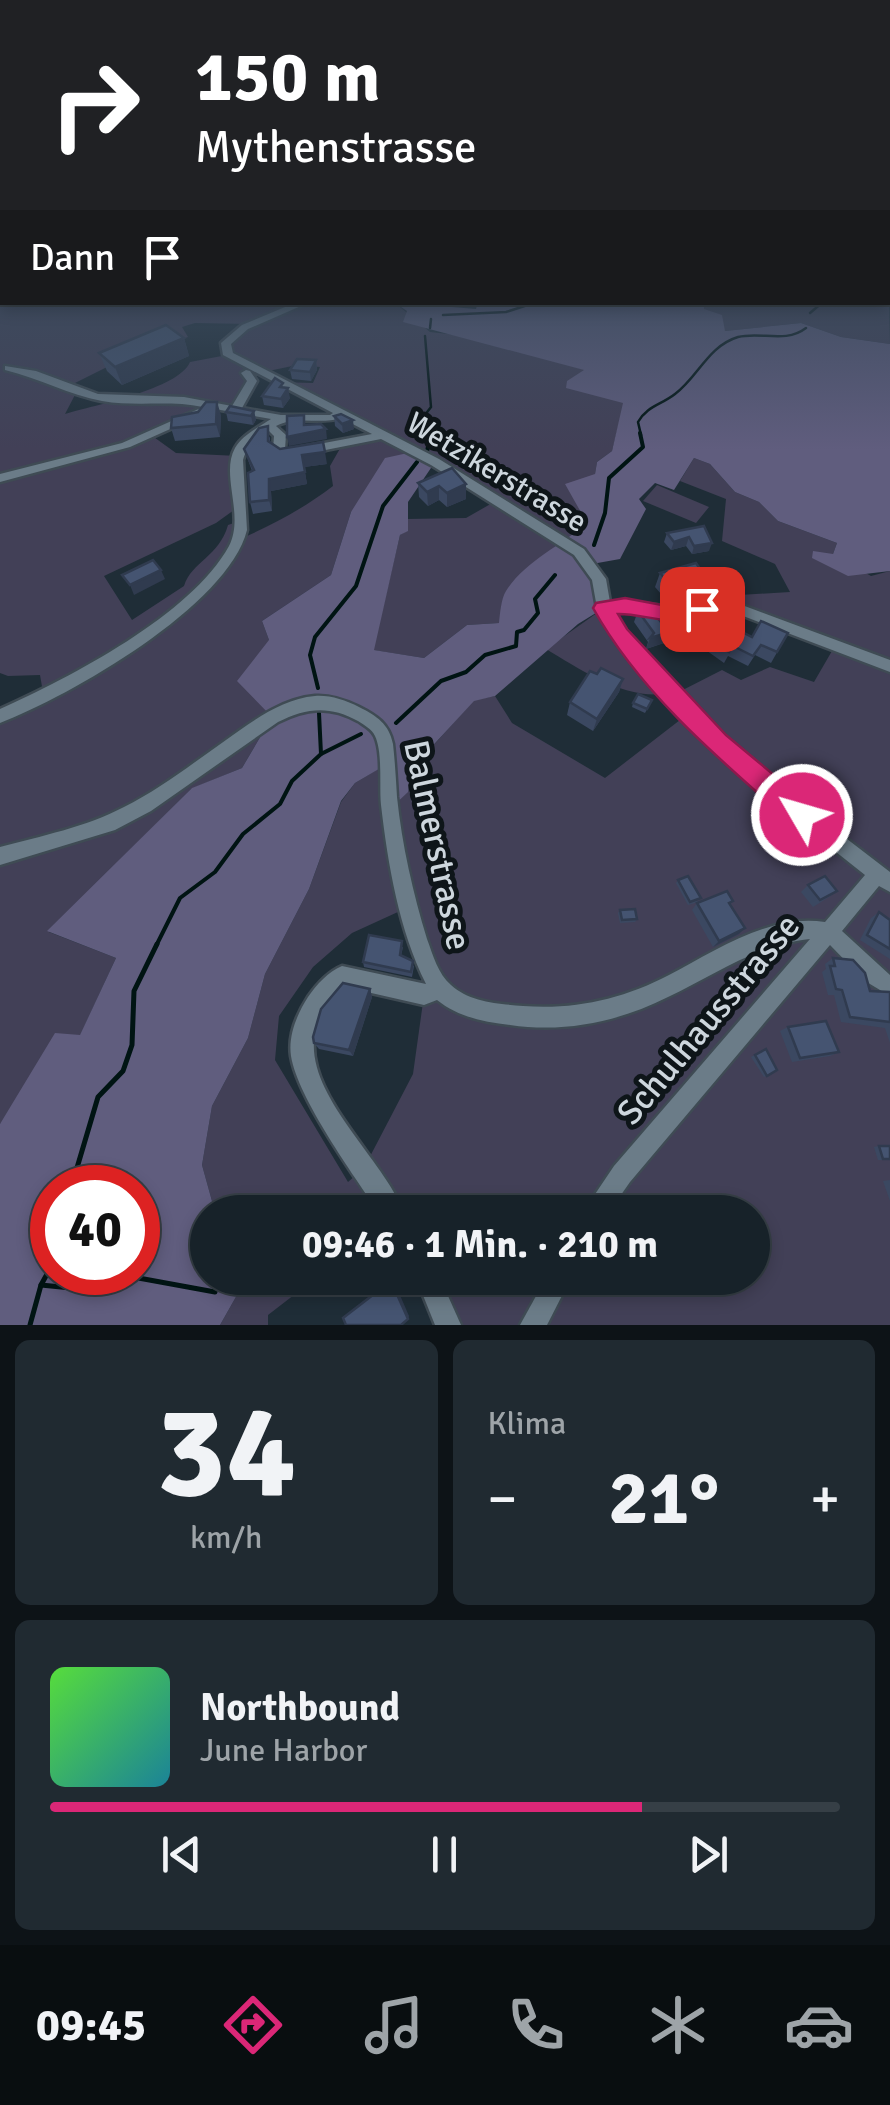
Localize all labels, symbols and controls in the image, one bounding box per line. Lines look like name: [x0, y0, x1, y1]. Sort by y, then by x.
text: 150 m: [195, 34, 380, 120]
icon: right: [30, 40, 160, 170]
text: Mythenstrasse: [195, 120, 477, 175]
icon: arrive: [135, 230, 190, 285]
text: Dann: [30, 234, 115, 281]
street label: Wetzikerstrasse: [400, 404, 593, 541]
pin: [660, 567, 745, 652]
icon: arrive: [675, 582, 730, 637]
street label: Balmerstrasse: [394, 736, 481, 954]
position arrow: [750, 763, 854, 867]
street label: Schulhausstrasse: [608, 905, 809, 1133]
speed limit sign: 40: [30, 1165, 160, 1295]
text: 09:46 · 1 Min. · 210 m: [302, 1221, 658, 1268]
text: 34: [156, 1373, 296, 1533]
text: Klima: [488, 1404, 566, 1443]
text: 21°: [608, 1452, 719, 1545]
text: −: [488, 1465, 517, 1533]
text: +: [810, 1465, 840, 1533]
text: km/h: [190, 1518, 262, 1557]
text: Northbound: [200, 1684, 400, 1731]
text: June Harbor: [200, 1731, 367, 1770]
icon: previous: [154, 1827, 209, 1882]
icon: pause: [417, 1827, 472, 1882]
icon: next: [681, 1827, 736, 1882]
icon: directions: [218, 1990, 288, 2060]
icon: music: [359, 1990, 429, 2060]
icon: phone: [501, 1990, 571, 2060]
icon: climate: [643, 1990, 713, 2060]
icon: car: [784, 1990, 854, 2060]
text: 09:45: [36, 1998, 146, 2053]

